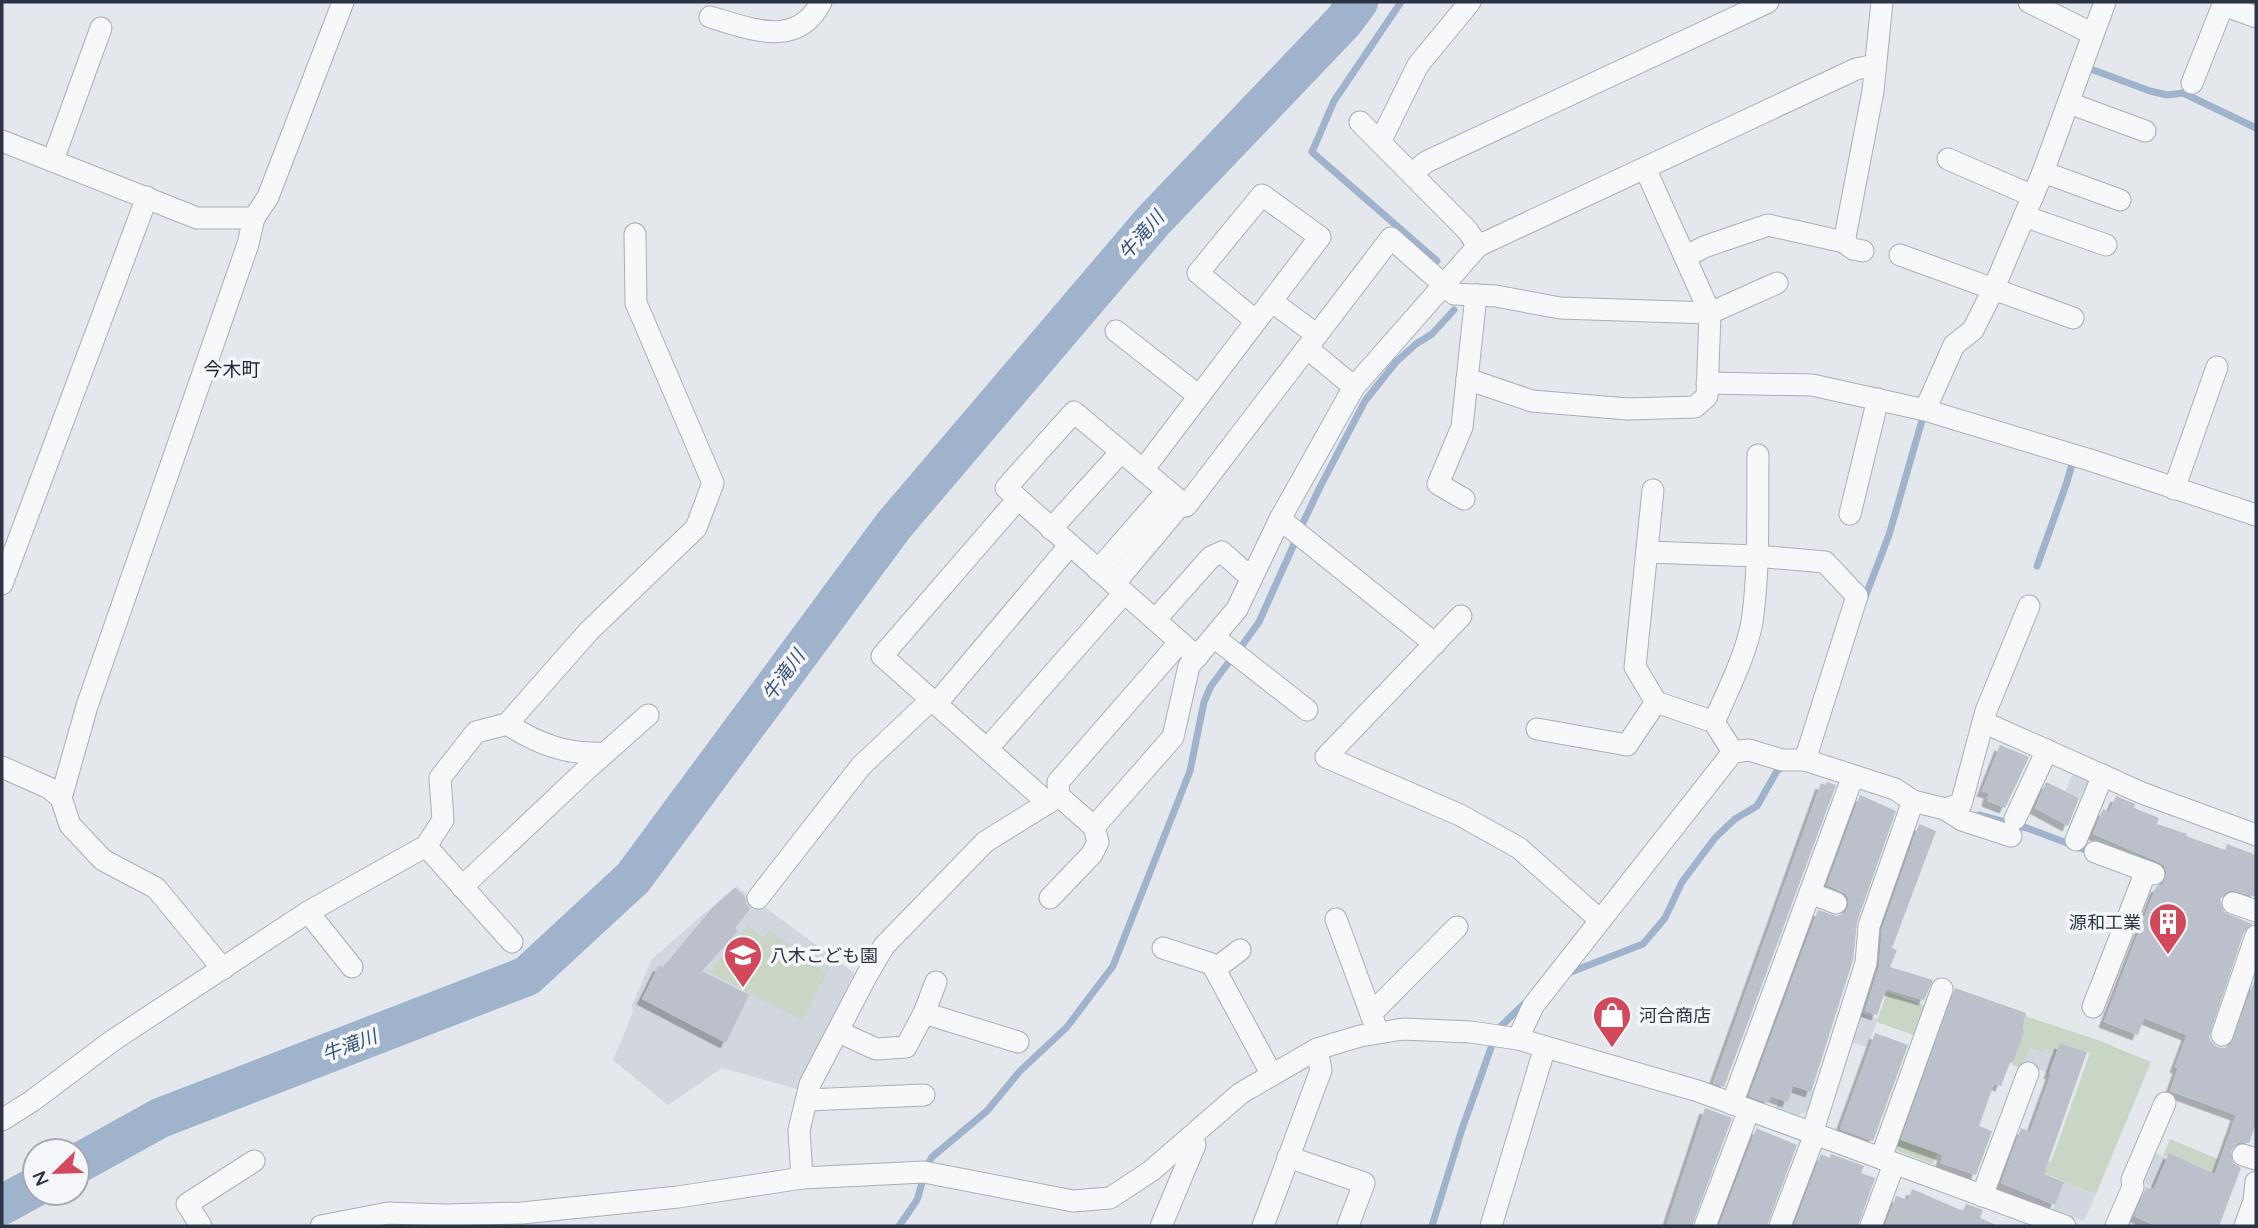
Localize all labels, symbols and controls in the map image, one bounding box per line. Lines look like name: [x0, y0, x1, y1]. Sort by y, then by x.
water label: 牛滝川: [1113, 204, 1170, 264]
district label: 今木町: [203, 357, 261, 381]
water label: 牛滝川: [757, 643, 811, 705]
building icon: 源和工業: [2147, 901, 2189, 956]
place label: 源和工業: [2069, 911, 2141, 934]
school or university icon: 八木こども園: [722, 934, 764, 989]
place label: 八木こども園: [770, 944, 878, 967]
shop icon: 河合商店: [1591, 994, 1633, 1049]
place label: 河合商店: [1639, 1004, 1711, 1027]
water label: 牛滝川: [318, 1023, 382, 1066]
north arrow: [21, 1137, 91, 1207]
text: N: [27, 1168, 54, 1190]

